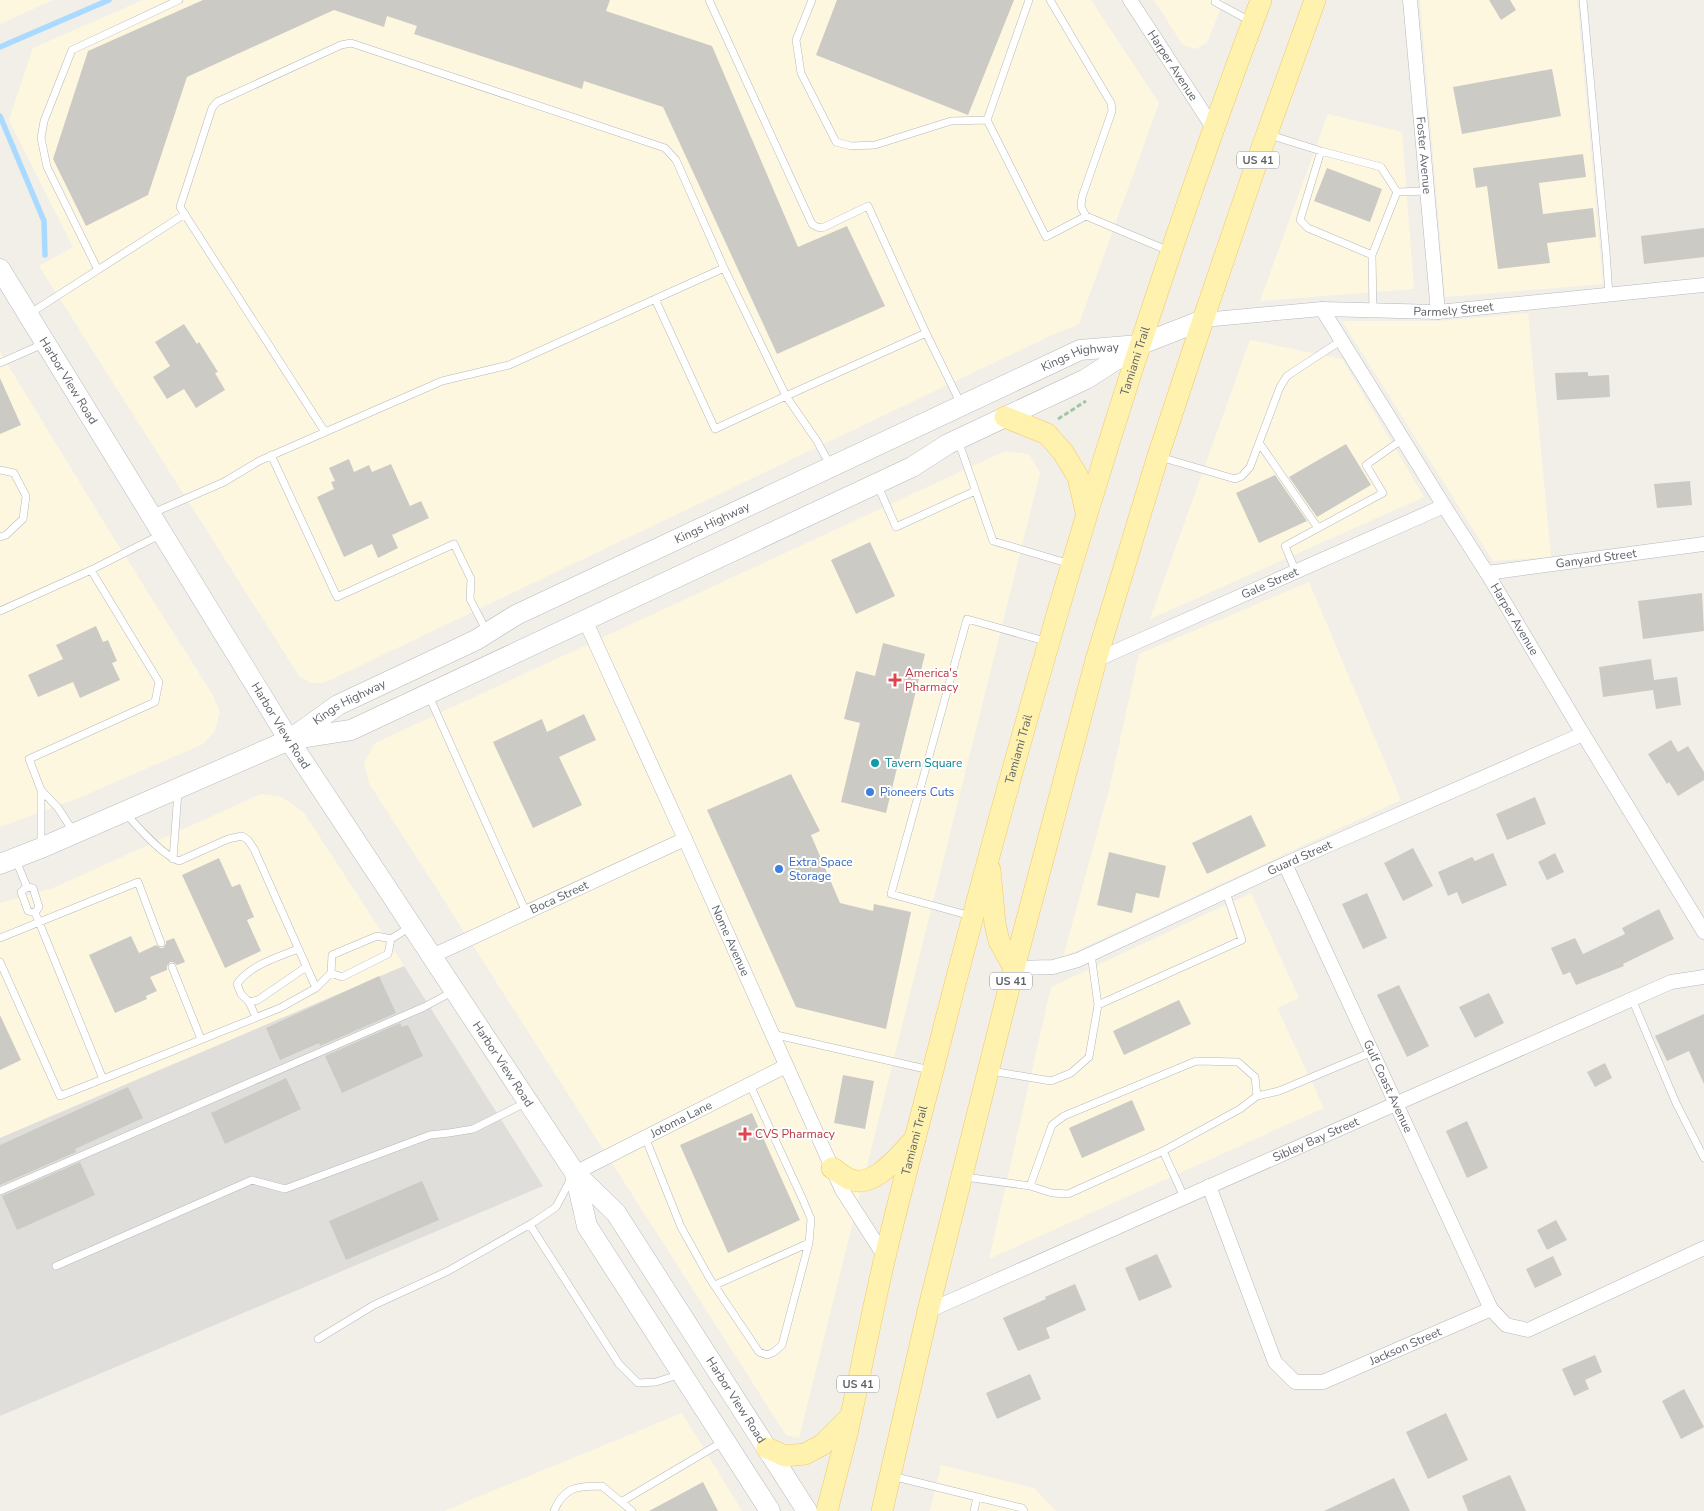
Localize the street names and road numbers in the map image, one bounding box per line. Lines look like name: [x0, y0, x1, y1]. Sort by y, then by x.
street label: Harper Avenue: [1144, 27, 1201, 104]
street label: Foster Avenue: [1413, 116, 1435, 195]
road number: US 41: [1237, 152, 1279, 168]
street label: Parmely Street: [1413, 298, 1495, 320]
street label: Tamiami Trail: [1116, 324, 1154, 397]
street label: Harbor View Road: [36, 334, 101, 427]
street label: Kings Highway: [1038, 339, 1120, 375]
street label: Kings Highway: [672, 498, 753, 547]
street label: Ganyard Street: [1555, 545, 1638, 572]
street label: Gale Street: [1239, 563, 1302, 603]
street label: Harper Avenue: [1487, 580, 1542, 658]
street label: Kings Highway: [309, 675, 389, 729]
street label: Harbor View Road: [247, 679, 314, 772]
street label: Tamiami Trail: [1001, 712, 1036, 785]
street label: Guard Street: [1265, 836, 1335, 879]
street label: Boca Street: [527, 877, 592, 918]
street label: Nome Avenue: [708, 902, 753, 979]
road number: US 41: [990, 972, 1032, 989]
street label: Harbor View Road: [469, 1018, 537, 1110]
street label: Gulf Coast Avenue: [1360, 1037, 1416, 1135]
street label: Jotoma Lane: [647, 1097, 715, 1142]
street label: Tamiami Trail: [898, 1103, 931, 1177]
street label: Sibley Bay Street: [1270, 1113, 1362, 1165]
street label: Jackson Street: [1366, 1323, 1444, 1369]
street label: Harbor View Road: [702, 1354, 769, 1446]
road number: US 41: [837, 1376, 879, 1392]

